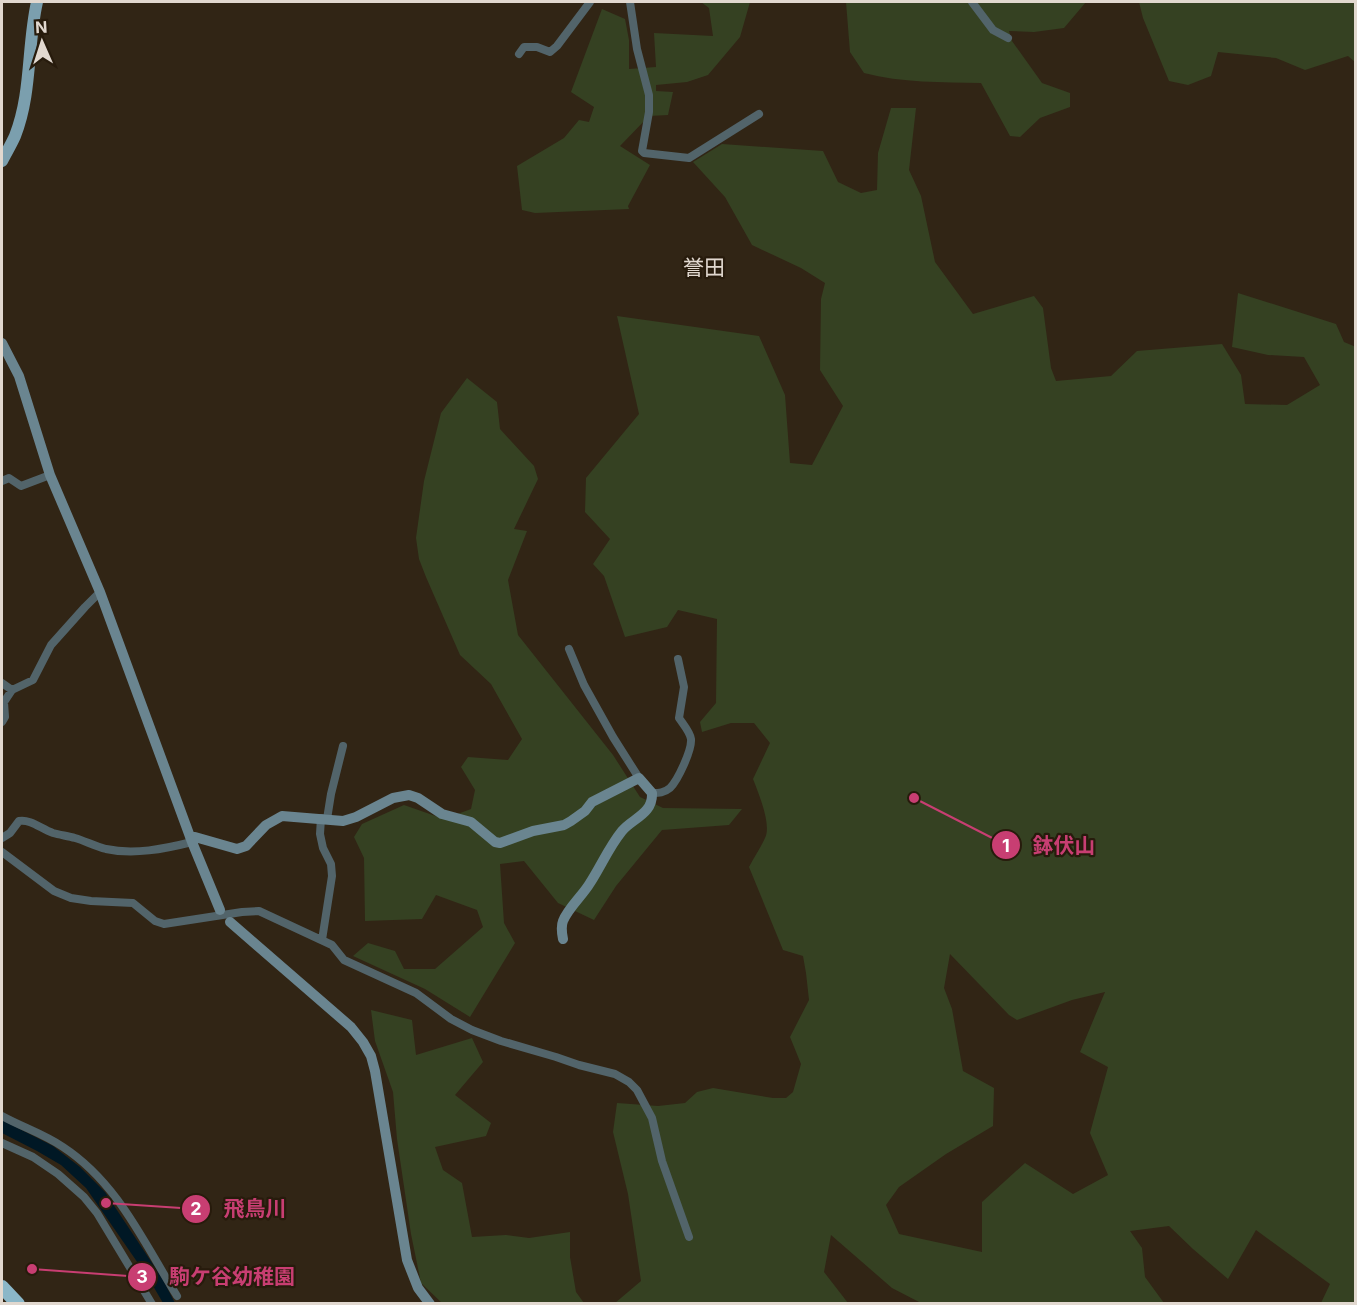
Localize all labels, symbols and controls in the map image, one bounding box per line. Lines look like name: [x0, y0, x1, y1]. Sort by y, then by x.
north arrow: [12, 12, 72, 72]
text: N: [35, 17, 48, 37]
district label: 誉田: [683, 255, 725, 280]
callout: 鉢伏山: [991, 826, 1108, 865]
text: 鉢伏山: [1033, 833, 1096, 858]
text: 1: [1002, 835, 1010, 856]
callout: 飛鳥川: [181, 1189, 298, 1228]
text: 飛鳥川: [224, 1196, 287, 1221]
text: 2: [190, 1198, 202, 1219]
callout: 駒ケ谷幼稚園: [127, 1257, 307, 1296]
text: 駒ケ谷幼稚園: [169, 1264, 295, 1289]
text: 3: [136, 1266, 148, 1287]

